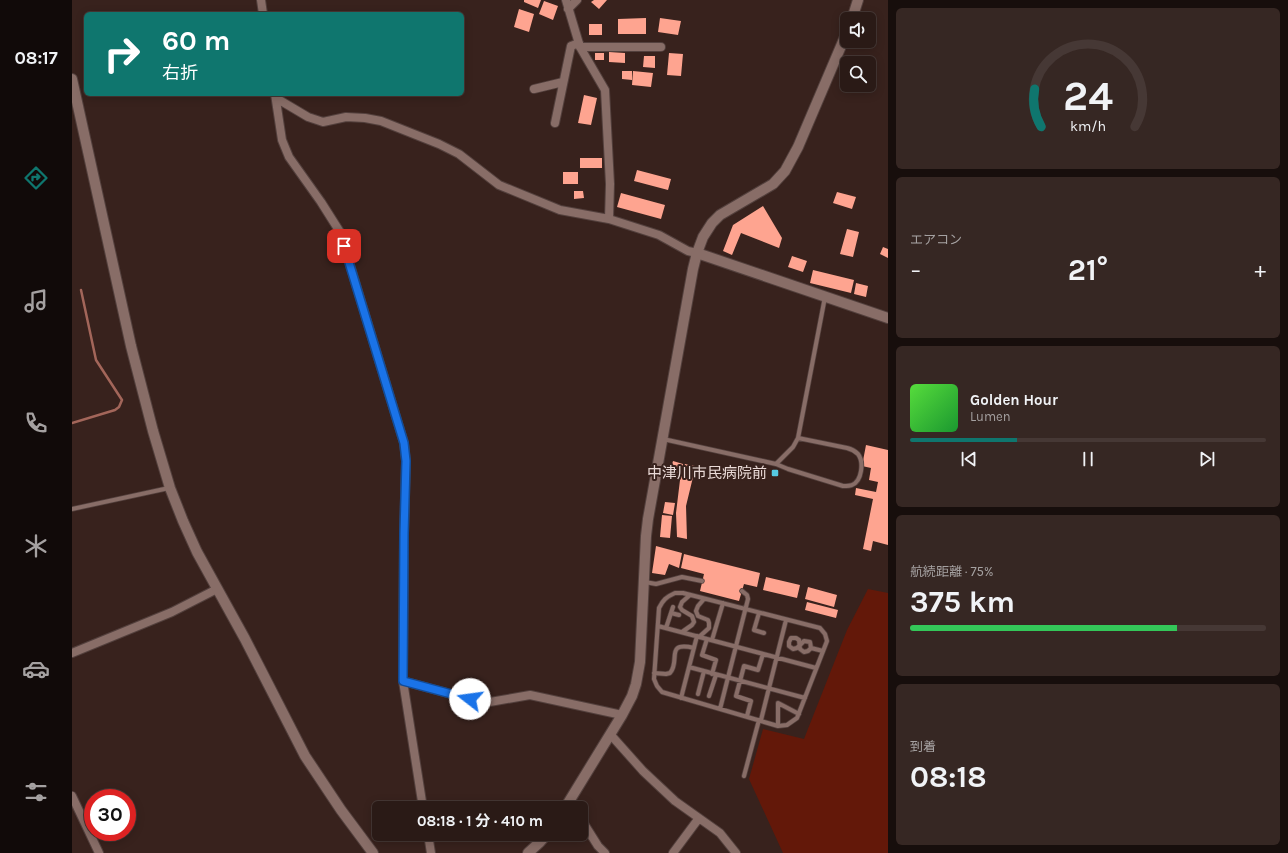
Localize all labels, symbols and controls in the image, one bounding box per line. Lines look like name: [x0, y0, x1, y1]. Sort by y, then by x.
map controls: [840, 12, 876, 92]
button: sound: [840, 12, 876, 48]
text: 60 m: [162, 24, 230, 57]
icon: right: [96, 28, 148, 80]
text: 08:17: [14, 47, 58, 69]
button: search: [840, 56, 876, 92]
text: 右折: [162, 62, 198, 84]
text: 24: [1063, 71, 1113, 119]
text: km/h: [1070, 117, 1106, 134]
icon: directions: [22, 164, 50, 192]
pin: [327, 229, 361, 263]
text: エアコン: [910, 232, 962, 247]
icon: arrive: [333, 235, 355, 257]
text: 21°: [1068, 252, 1108, 288]
text: −: [910, 257, 922, 283]
text: +: [1254, 257, 1266, 283]
icon: music: [22, 287, 50, 315]
text: Golden Hour: [970, 391, 1058, 409]
icon: phone: [22, 409, 50, 437]
text: Lumen: [970, 409, 1011, 424]
icon: previous: [958, 448, 980, 470]
icon: pause: [1077, 448, 1099, 470]
icon: next: [1196, 448, 1218, 470]
place label: 中津川市民病院前: [647, 464, 767, 482]
marker: 中津川市民病院前: [770, 468, 780, 478]
icon: climate: [22, 532, 50, 560]
text: 航続距離 · 75%: [910, 564, 993, 579]
text: 375 km: [910, 584, 1015, 620]
icon: car: [22, 655, 50, 683]
position arrow: [449, 678, 491, 720]
text: 到着: [910, 739, 936, 754]
text: 08:18: [910, 759, 987, 795]
icon: filters: [22, 778, 50, 806]
speed limit sign: 30: [84, 789, 136, 841]
text: 08:18 · 1 分 · 410 m: [417, 812, 543, 830]

